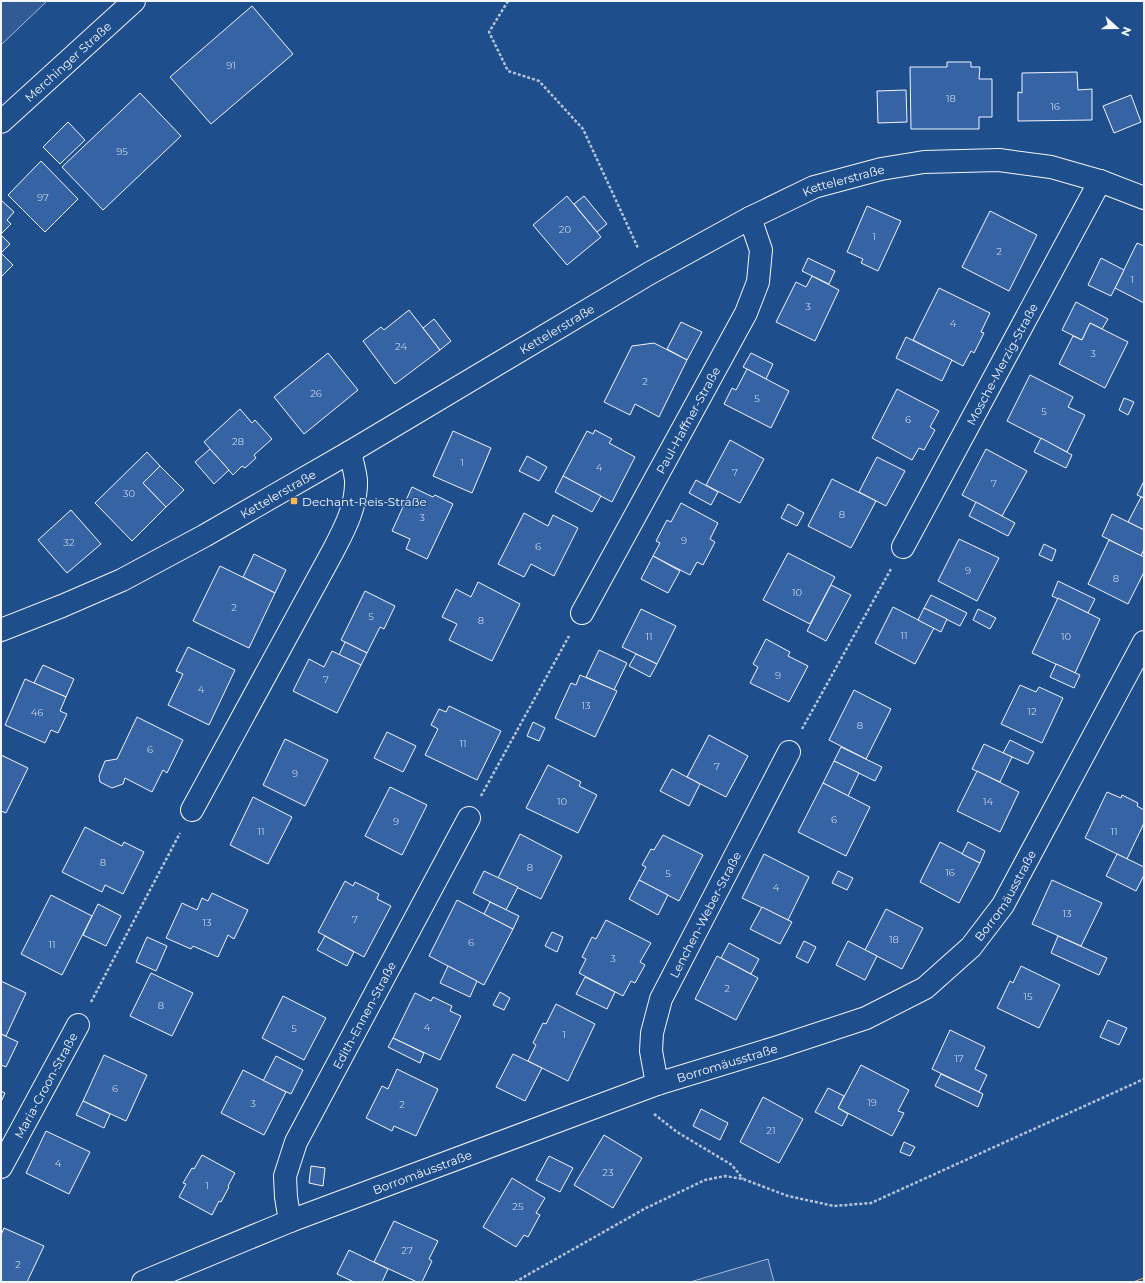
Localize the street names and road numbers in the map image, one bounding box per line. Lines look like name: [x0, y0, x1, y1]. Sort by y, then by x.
street label: Merchinger Straße: [21, 18, 114, 105]
street label: Kettelerstraße: [800, 161, 886, 199]
street label: Mosche-Merzig-Straße: [963, 300, 1040, 427]
street label: Kettelerstraße: [516, 301, 597, 357]
street label: Paul-Haffner-Straße: [652, 364, 723, 476]
street label: Kettelerstraße: [237, 466, 318, 521]
street label: Borromäusstraße: [971, 847, 1039, 944]
street label: Lenchen-Weber-Straße: [666, 849, 744, 980]
street label: Edith-Ennen-Straße: [329, 959, 399, 1071]
street label: Maria-Croon-Straße: [11, 1030, 80, 1141]
street label: Borromäusstraße: [675, 1040, 779, 1085]
street label: Borromäusstraße: [370, 1146, 474, 1197]

